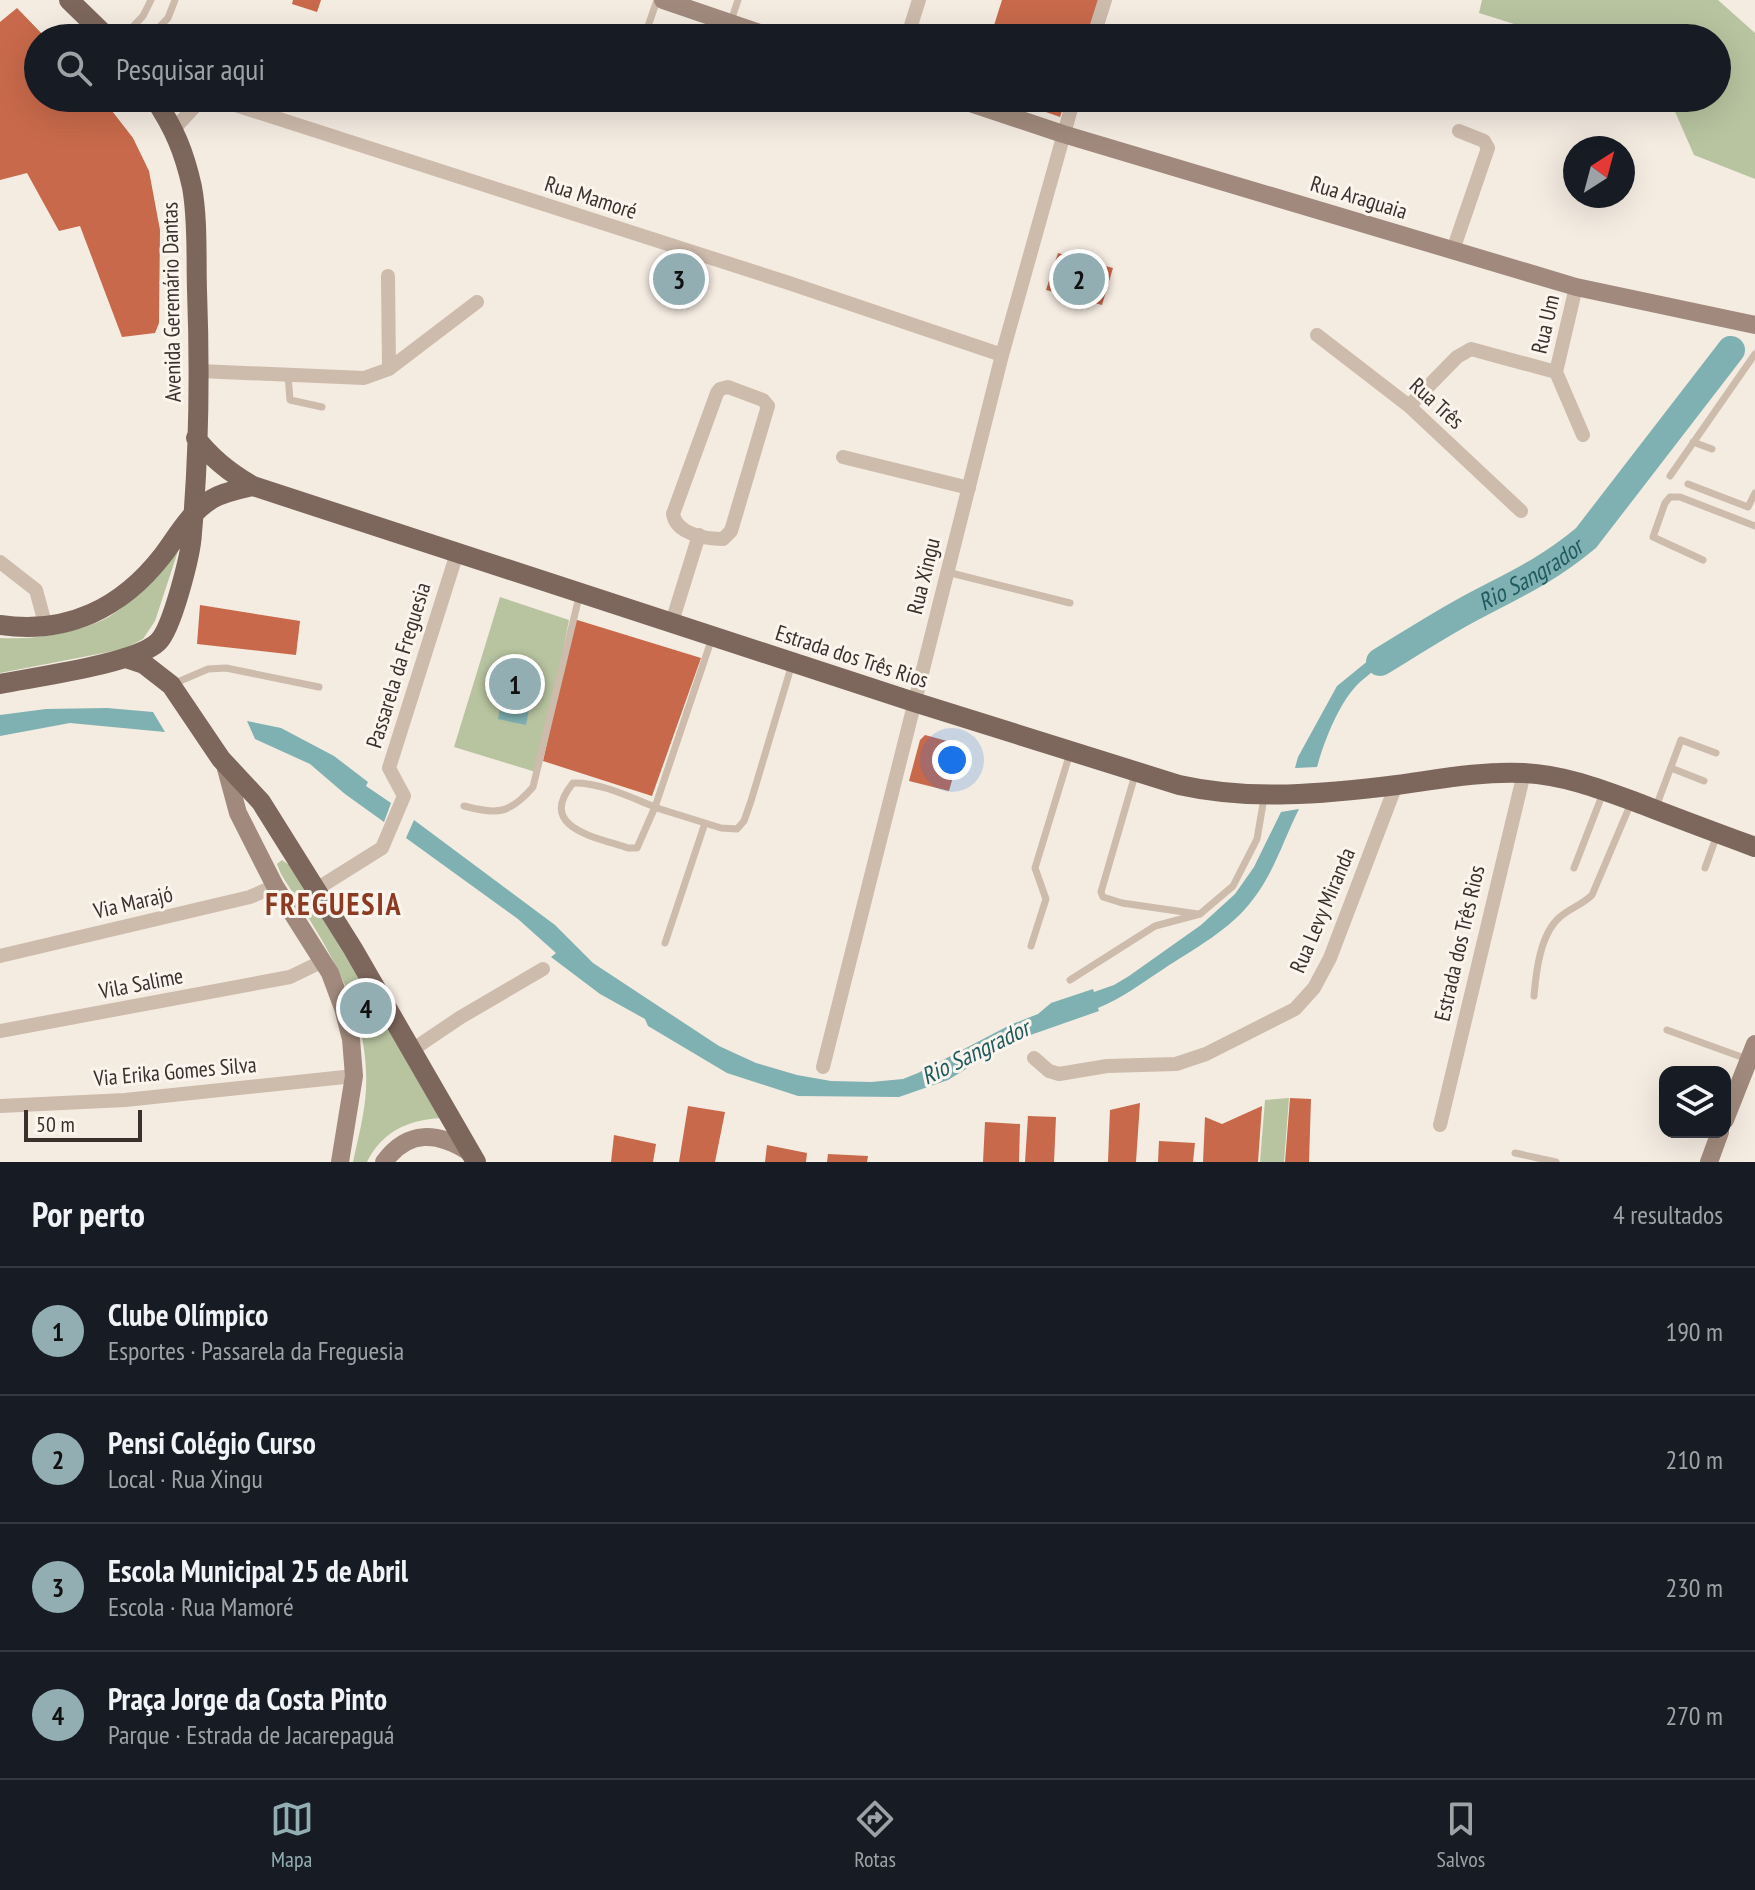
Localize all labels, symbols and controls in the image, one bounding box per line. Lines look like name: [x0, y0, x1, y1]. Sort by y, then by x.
search box: [24, 24, 1731, 112]
icon: search: [52, 46, 96, 90]
text: Pesquisar aqui: [116, 49, 265, 88]
north arrow: [1563, 136, 1635, 208]
street label: Rua Mamoré: [541, 169, 641, 225]
street label: Rua Araguaia: [1307, 169, 1411, 225]
street label: Avenida Geremário Dantas: [155, 202, 187, 402]
pin: 3: [653, 249, 705, 309]
pin: 2: [1053, 249, 1105, 309]
street label: Rua Um: [1525, 292, 1565, 356]
street label: Rua Três: [1404, 371, 1470, 435]
water label: Rio Sangrador: [1473, 529, 1592, 617]
street label: Rua Xingu: [900, 535, 946, 617]
street label: Passarela da Freguesia: [360, 579, 436, 751]
street label: Estrada dos Três Rios: [772, 618, 932, 694]
pin: 1: [489, 654, 541, 714]
your location: [932, 740, 972, 780]
street label: Rua Levy Miranda: [1283, 843, 1361, 977]
street label: Estrada dos Três Rios: [1428, 863, 1490, 1023]
street label: Via Marajó: [90, 879, 175, 925]
district label: FREGUESIA: [265, 884, 403, 923]
street label: Vila Salime: [96, 961, 185, 1005]
pin: 4: [340, 978, 392, 1038]
water label: Rio Sangrador: [916, 1011, 1037, 1091]
street label: Via Erika Gomes Silva: [92, 1050, 257, 1092]
map controls: [1659, 1066, 1731, 1138]
button: layers: [1659, 1066, 1731, 1138]
scale bar: [24, 1106, 142, 1142]
text: 50 m: [36, 1110, 75, 1138]
text: Por perto: [32, 1192, 145, 1236]
text: 4 resultados: [1613, 1198, 1723, 1231]
text: Clube Olímpico: [108, 1295, 268, 1334]
text: 1: [52, 1315, 64, 1348]
text: 190 m: [1665, 1315, 1723, 1348]
text: Esportes · Passarela da Freguesia: [108, 1334, 404, 1367]
text: Pensi Colégio Curso: [108, 1423, 316, 1462]
text: 2: [52, 1443, 64, 1476]
text: 210 m: [1665, 1443, 1723, 1476]
text: Local · Rua Xingu: [108, 1462, 263, 1495]
text: Escola Municipal 25 de Abril: [108, 1551, 408, 1590]
text: 3: [52, 1571, 64, 1604]
text: 230 m: [1665, 1571, 1723, 1604]
text: Escola · Rua Mamoré: [108, 1590, 294, 1623]
text: Praça Jorge da Costa Pinto: [108, 1679, 387, 1718]
text: 4: [52, 1699, 64, 1732]
text: 270 m: [1665, 1699, 1723, 1732]
text: Parque · Estrada de Jacarepaguá: [108, 1718, 394, 1751]
tab: Mapa: [270, 1797, 314, 1873]
tab: Rotas: [853, 1797, 897, 1873]
tab: Salvos: [1436, 1797, 1485, 1873]

